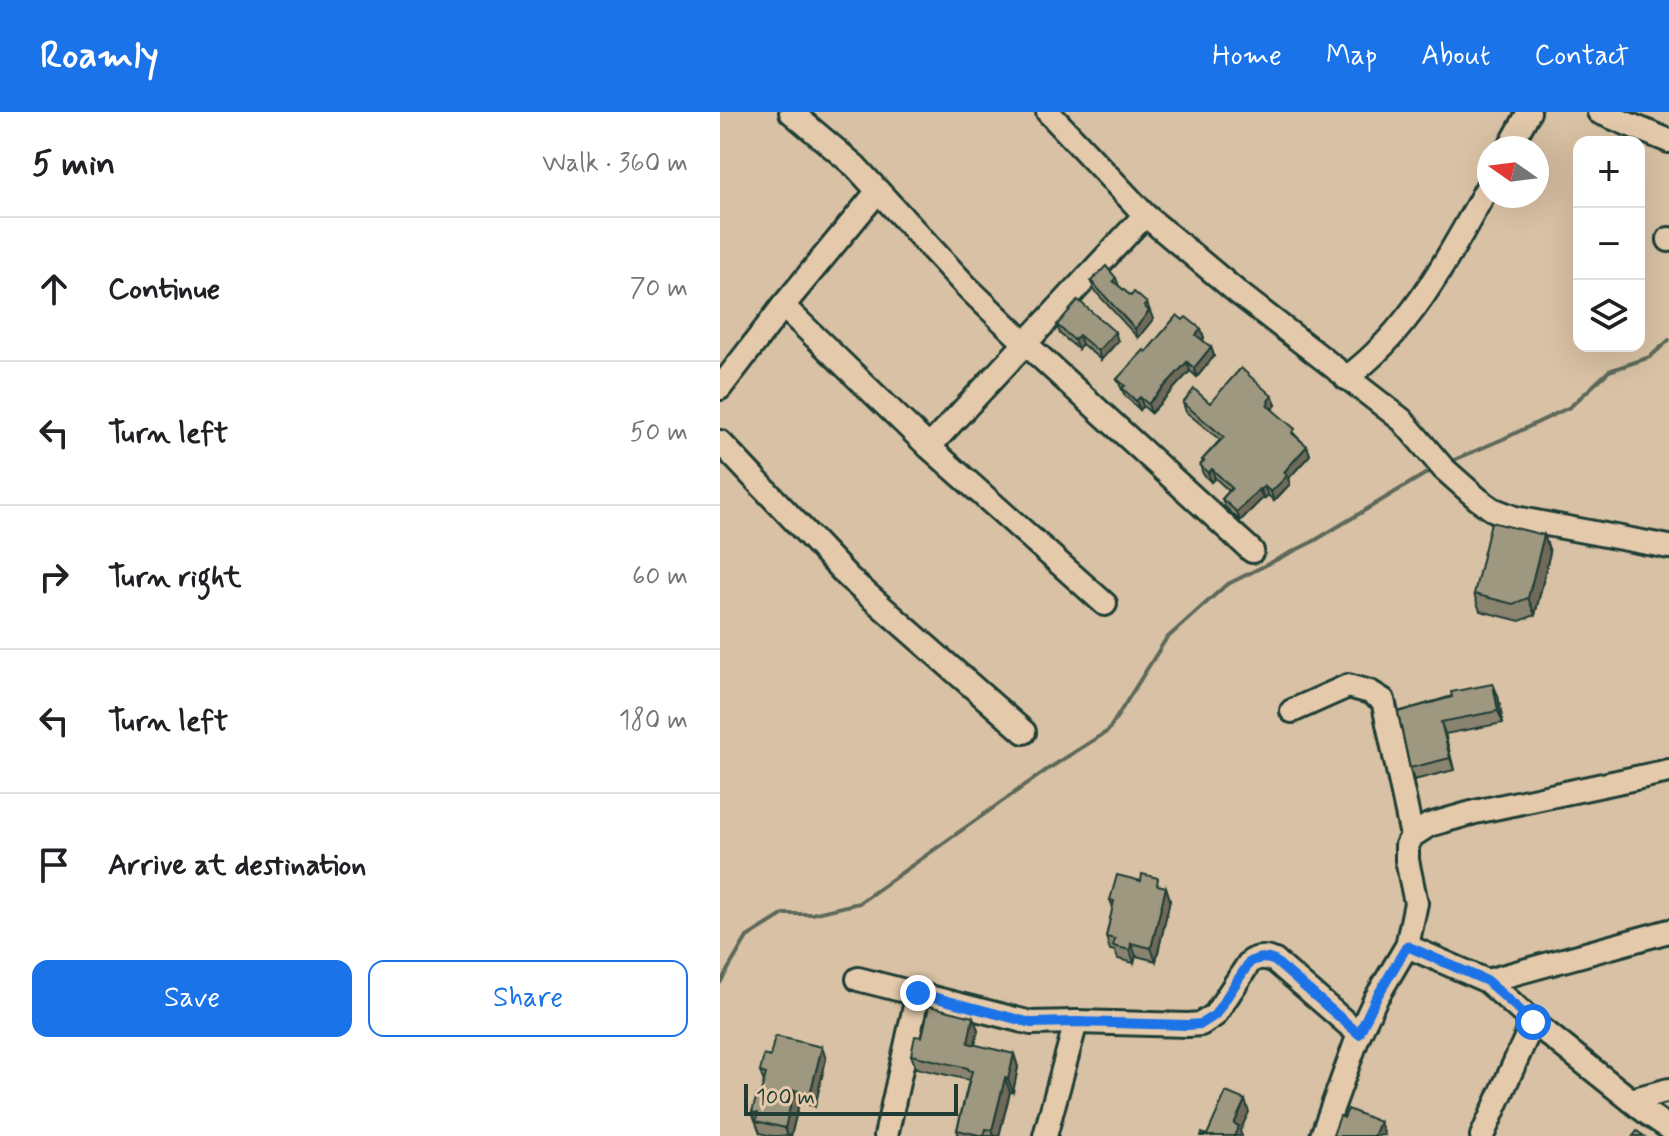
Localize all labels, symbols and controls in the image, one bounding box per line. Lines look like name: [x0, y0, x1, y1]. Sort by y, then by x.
text: Roamly: [40, 32, 159, 81]
text: Home: [1212, 38, 1282, 75]
text: Map: [1326, 38, 1377, 75]
text: About: [1421, 38, 1490, 75]
text: Contact: [1534, 38, 1629, 75]
north arrow: [1477, 136, 1549, 208]
map controls: [1573, 136, 1645, 352]
button: +: [1573, 136, 1645, 208]
text: 5 min: [32, 142, 115, 187]
text: Walk · 360 m: [542, 147, 688, 181]
button: −: [1573, 208, 1645, 280]
icon: ahead: [32, 267, 76, 311]
text: Continue: [108, 270, 220, 309]
text: 70 m: [630, 272, 688, 306]
button: layers: [1573, 280, 1645, 352]
icon: left: [32, 411, 76, 455]
text: Turn left: [108, 414, 228, 453]
text: 50 m: [630, 416, 688, 450]
icon: right: [32, 555, 76, 599]
text: Turn right: [108, 558, 241, 597]
text: 60 m: [632, 560, 688, 594]
icon: left: [32, 699, 76, 743]
text: Turn left: [108, 702, 228, 741]
text: 180 m: [619, 704, 688, 738]
icon: arrive: [32, 843, 76, 887]
text: Arrive at destination: [108, 846, 366, 885]
button: Save: [32, 960, 352, 1037]
button: Share: [368, 960, 688, 1037]
route end: [900, 975, 936, 1011]
route start: [1515, 1004, 1551, 1040]
scale bar: [744, 1080, 958, 1116]
text: 100 m: [756, 1084, 815, 1112]

